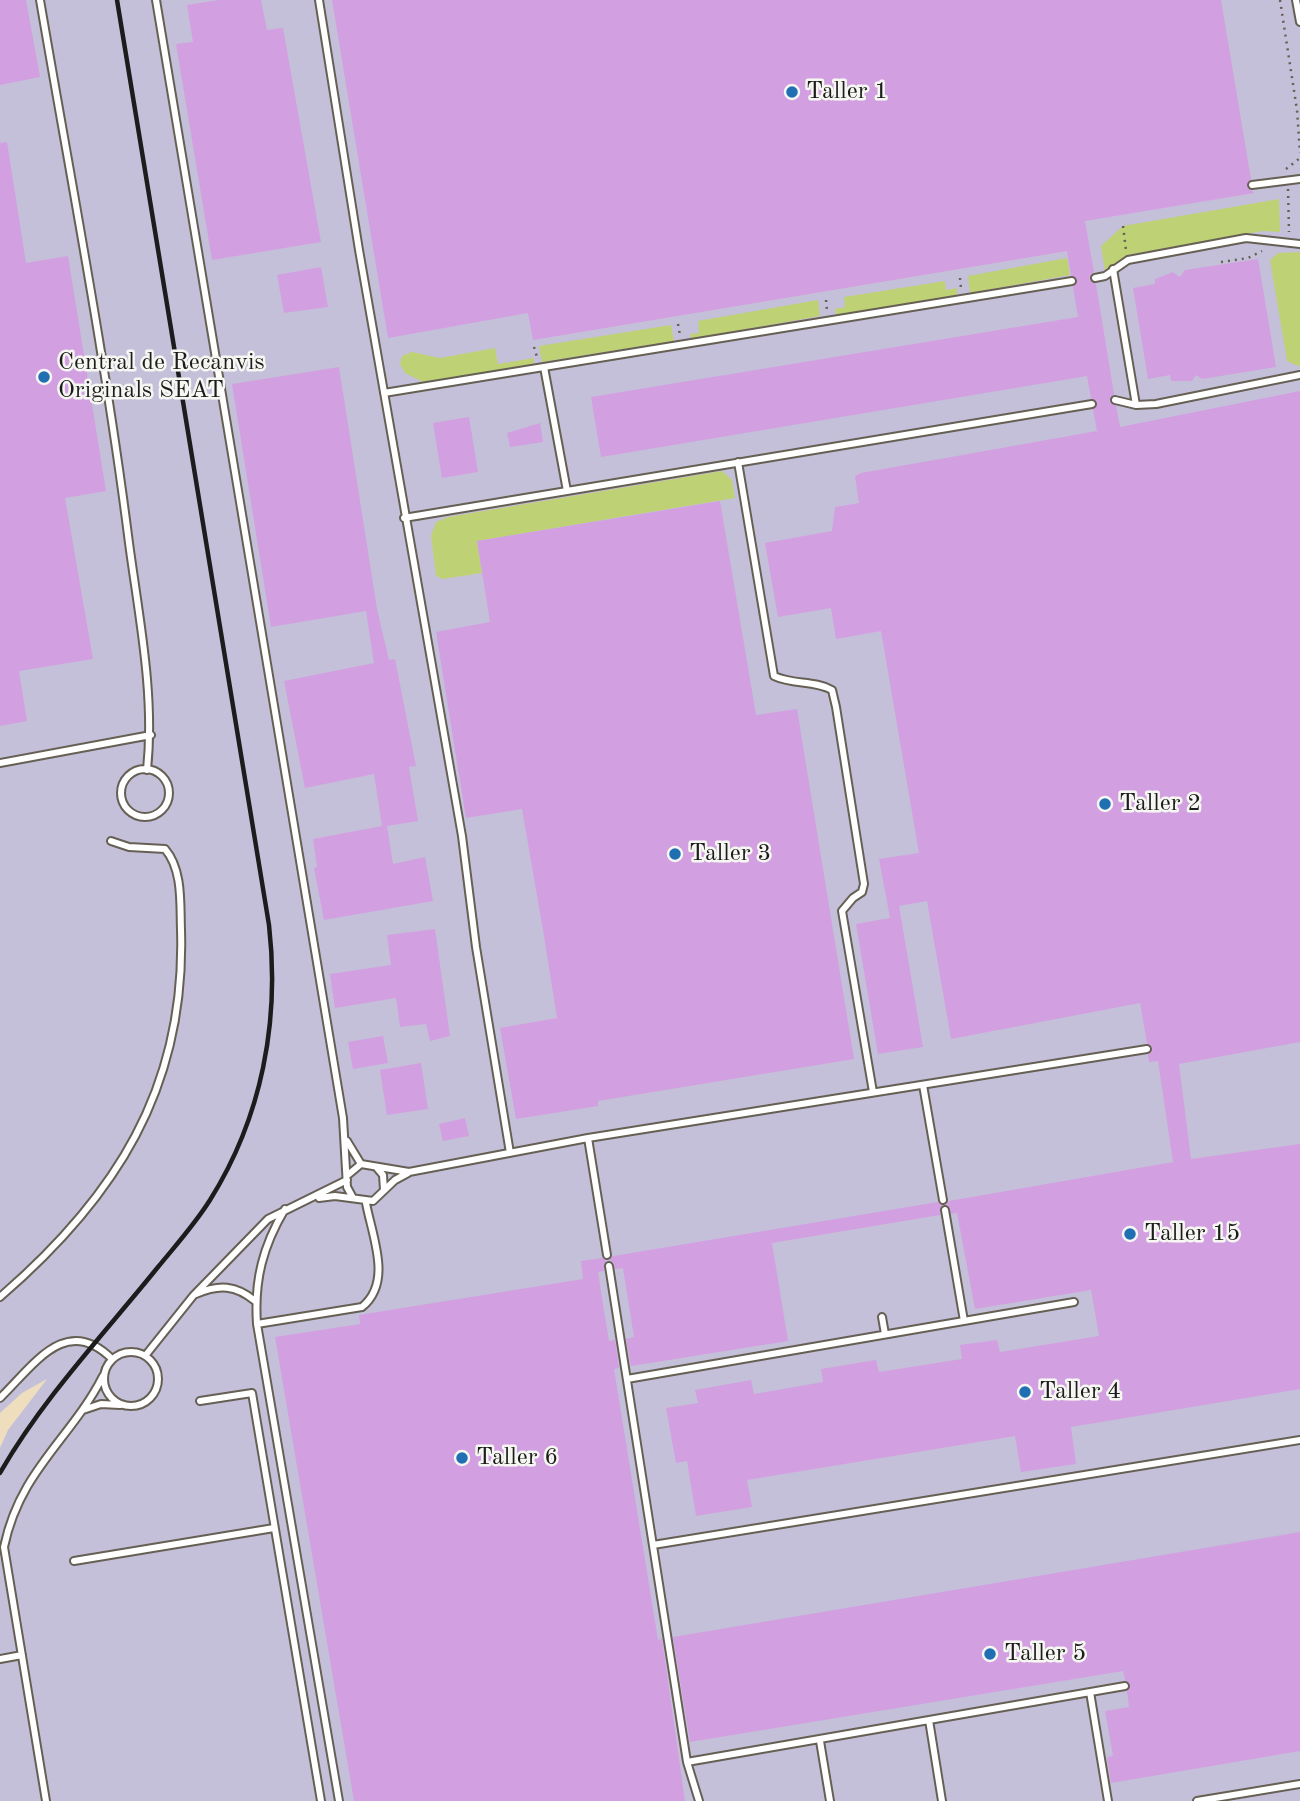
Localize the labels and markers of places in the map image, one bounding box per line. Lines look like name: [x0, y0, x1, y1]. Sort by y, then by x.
place label: Taller 1: [806, 78, 888, 106]
marker: Taller 1: [784, 84, 800, 100]
place label: Central de Recanvis Originals SEAT: [58, 349, 265, 405]
marker: Central de Recanvis Originals SEAT: [36, 369, 52, 385]
place label: Taller 2: [1119, 790, 1201, 818]
marker: Taller 2: [1097, 796, 1113, 812]
place label: Taller 3: [689, 840, 771, 868]
marker: Taller 3: [667, 846, 683, 862]
place label: Taller 15: [1144, 1220, 1240, 1248]
marker: Taller 15: [1122, 1226, 1138, 1242]
place label: Taller 4: [1039, 1378, 1121, 1406]
marker: Taller 4: [1017, 1384, 1033, 1400]
place label: Taller 6: [476, 1444, 558, 1472]
marker: Taller 6: [454, 1450, 470, 1466]
place label: Taller 5: [1004, 1640, 1086, 1668]
marker: Taller 5: [982, 1646, 998, 1662]

